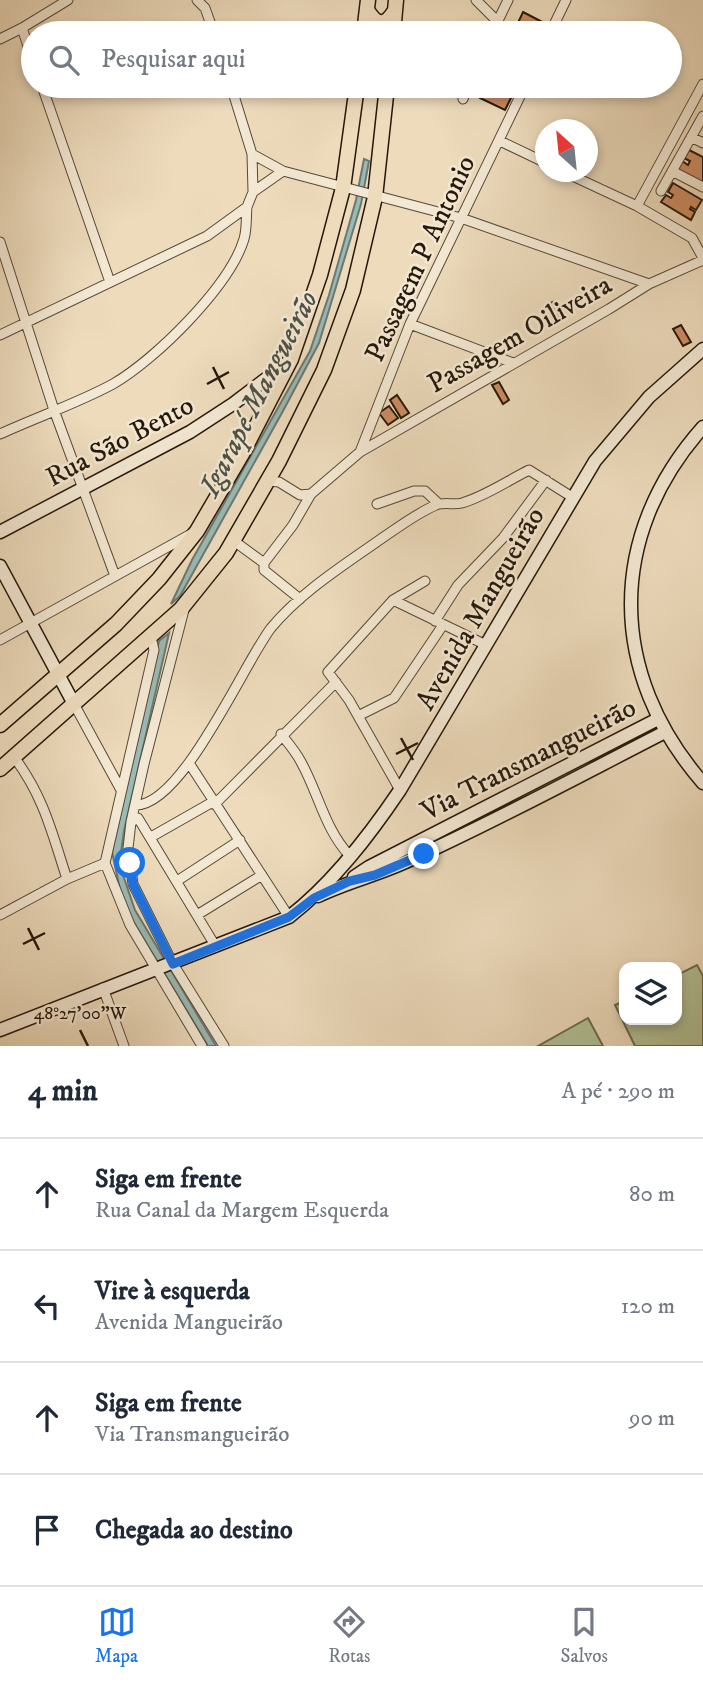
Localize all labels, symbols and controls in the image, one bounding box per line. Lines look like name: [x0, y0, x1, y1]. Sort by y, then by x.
search box: [21, 21, 682, 98]
icon: search: [45, 41, 83, 79]
text: Pesquisar aqui: [101, 43, 245, 76]
north arrow: [535, 119, 598, 182]
street label: Passagem P Antonio: [357, 150, 483, 367]
street label: Passagem Oiliveira: [421, 267, 618, 401]
water label: Igarapé Mangueirão: [191, 285, 327, 504]
street label: Rua São Bento: [40, 388, 200, 495]
street label: Avenida Mangueirão: [408, 501, 553, 717]
street label: Via Transmangueirão: [414, 690, 642, 829]
route end: [408, 838, 439, 869]
route start: [114, 847, 145, 878]
map controls: [619, 962, 682, 1025]
button: layers: [619, 962, 682, 1025]
text: 48°27'00"W: [34, 1003, 127, 1025]
text: 4 min: [28, 1073, 98, 1110]
text: A pé · 290 m: [562, 1077, 675, 1106]
text: Siga em frente: [95, 1163, 242, 1196]
icon: ahead: [28, 1175, 66, 1213]
text: 80 m: [629, 1180, 675, 1209]
text: Rua Canal da Margem Esquerda: [95, 1196, 389, 1225]
text: Vire à esquerda: [95, 1275, 250, 1308]
icon: left: [28, 1287, 66, 1325]
text: 120 m: [621, 1292, 675, 1321]
text: Avenida Mangueirão: [95, 1308, 283, 1337]
text: Siga em frente: [95, 1387, 242, 1420]
icon: ahead: [28, 1399, 66, 1437]
text: 90 m: [629, 1404, 675, 1433]
text: Via Transmangueirão: [95, 1420, 289, 1449]
icon: arrive: [28, 1511, 66, 1549]
text: Chegada ao destino: [95, 1514, 293, 1547]
tab: Mapa: [95, 1603, 138, 1668]
tab: Rotas: [328, 1603, 370, 1668]
tab: Salvos: [561, 1603, 608, 1668]

